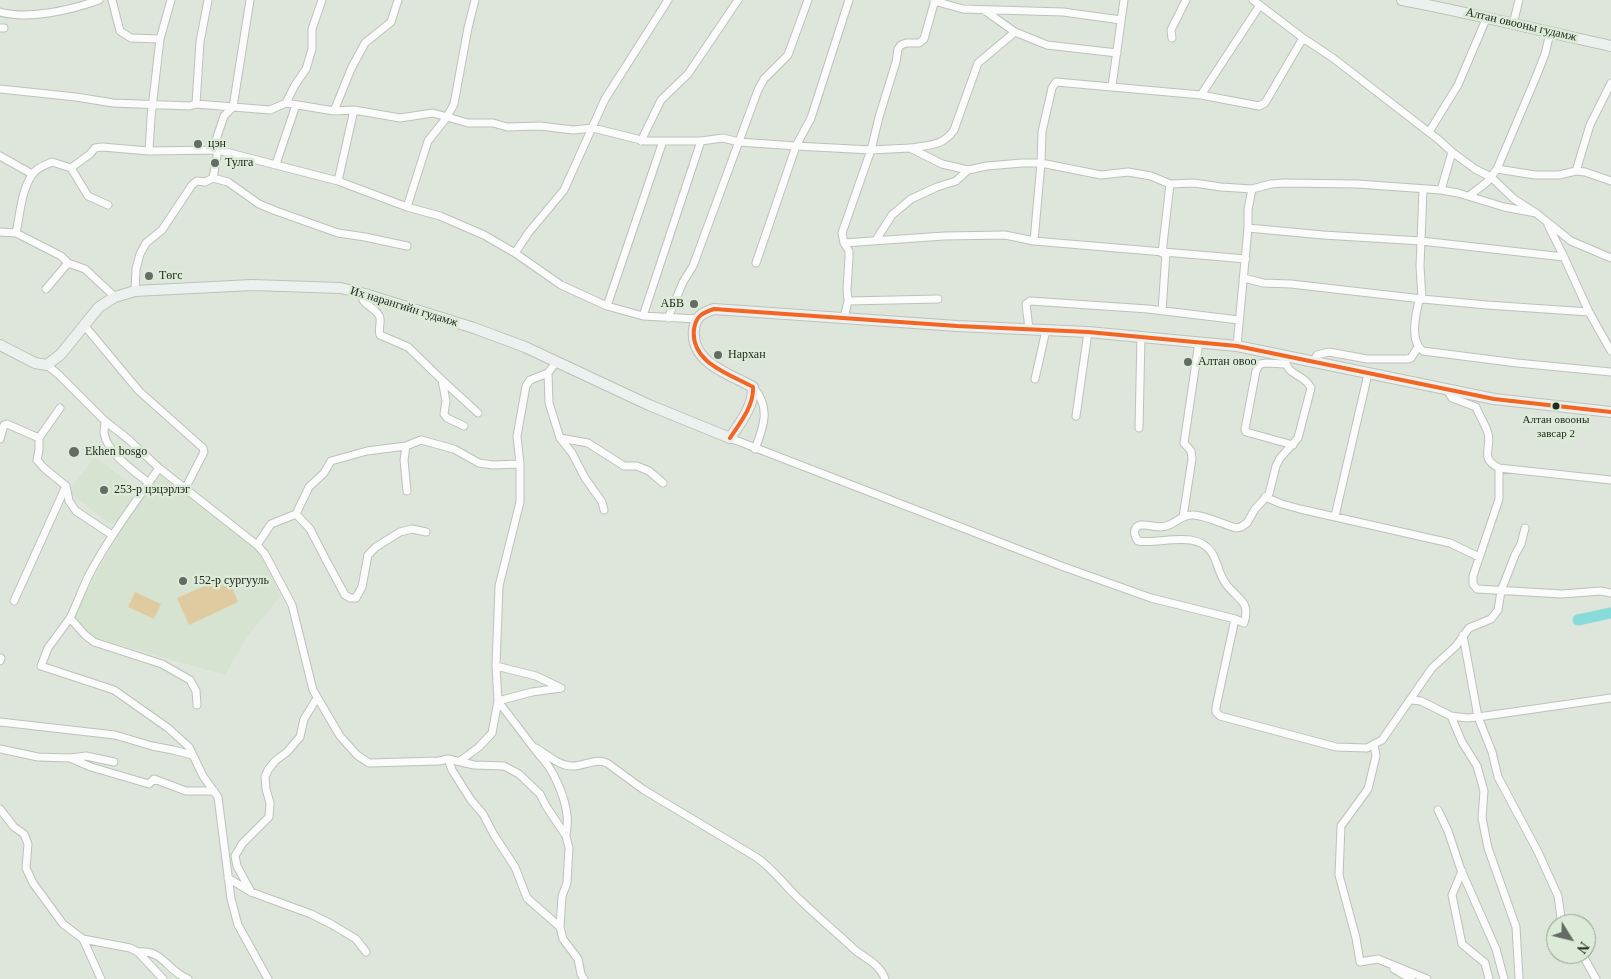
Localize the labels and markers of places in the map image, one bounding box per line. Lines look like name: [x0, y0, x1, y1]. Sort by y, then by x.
place label: цэн: [208, 137, 226, 151]
marker: цэн: [192, 138, 204, 150]
place label: Тулга: [225, 156, 253, 170]
marker: Тулга: [209, 157, 221, 169]
place label: Төгс: [159, 269, 183, 283]
marker: Төгс: [143, 270, 155, 282]
place label: АБВ: [660, 297, 684, 311]
marker: АБВ: [688, 298, 700, 310]
place label: Нархан: [728, 348, 766, 362]
marker: Нархан: [712, 349, 724, 361]
place label: Алтан овоо: [1198, 355, 1256, 369]
marker: Алтан овоо: [1182, 356, 1194, 368]
marker: Алтан овооны завсар 2: [1551, 401, 1561, 411]
place label: Алтан овооны завсар 2: [1523, 413, 1589, 439]
marker: Ekhen bosgo: [67, 445, 81, 459]
place label: Ekhen bosgo: [85, 445, 147, 459]
place label: 253-р цэцэрлэг: [114, 483, 190, 497]
marker: 253-р цэцэрлэг: [98, 484, 110, 496]
place label: 152-р сургууль: [193, 574, 269, 588]
marker: 152-р сургууль: [177, 575, 189, 587]

